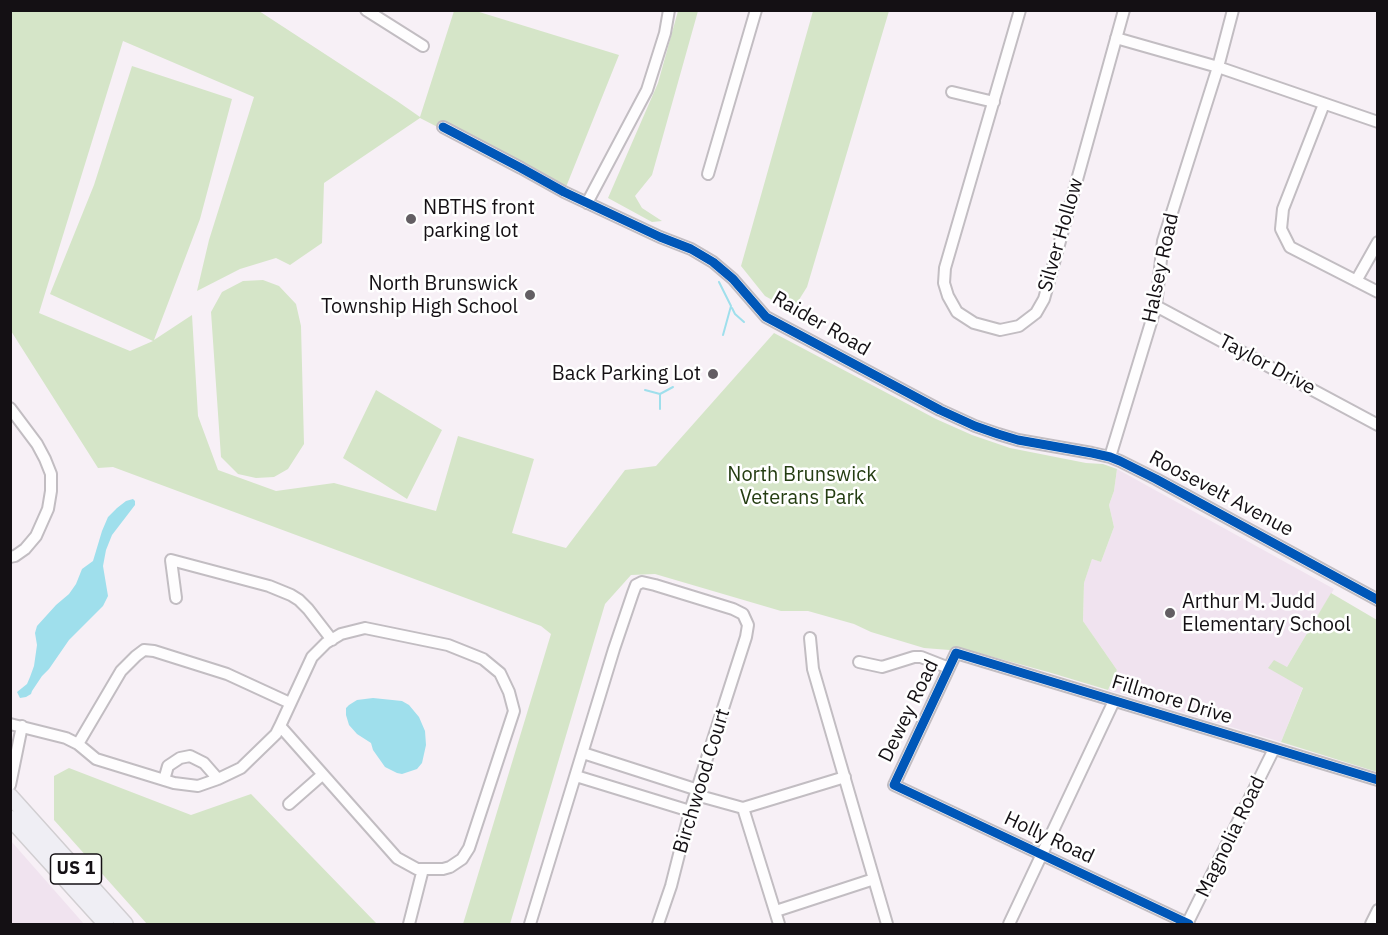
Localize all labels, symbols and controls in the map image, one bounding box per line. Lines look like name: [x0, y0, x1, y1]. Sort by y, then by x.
street label: Silver Hollow: [1033, 175, 1089, 295]
place label: NBTHS front parking lot: [423, 196, 535, 243]
street label: Halsey Road: [1138, 211, 1184, 325]
marker: NBTHS front parking lot: [404, 212, 418, 226]
place label: North Brunswick Township High School: [321, 272, 518, 319]
street label: Raider Road: [768, 286, 874, 362]
marker: North Brunswick Township High School: [523, 288, 537, 302]
street label: Taylor Drive: [1215, 330, 1319, 400]
place label: Back Parking Lot: [552, 362, 701, 386]
marker: Back Parking Lot: [706, 367, 720, 381]
street label: Roosevelt Avenue: [1145, 446, 1297, 542]
park label: North Brunswick Veterans Park: [727, 463, 877, 510]
place label: Arthur M. Judd Elementary School: [1182, 590, 1351, 637]
marker: Arthur M. Judd Elementary School: [1163, 606, 1177, 620]
street label: Dewey Road: [874, 656, 944, 766]
street label: Fillmore Drive: [1109, 670, 1235, 730]
street label: Birchwood Court: [669, 706, 735, 856]
street label: Magnolia Road: [1191, 772, 1271, 902]
street label: Holly Road: [1000, 807, 1098, 869]
road number: US 1: [50, 854, 101, 884]

